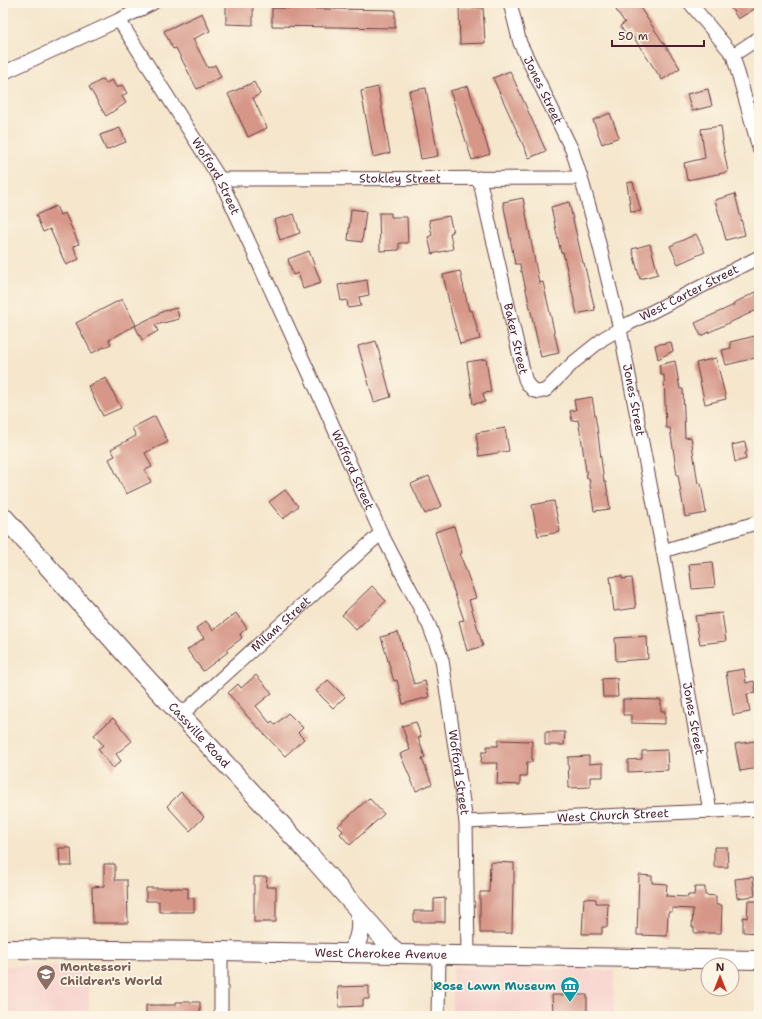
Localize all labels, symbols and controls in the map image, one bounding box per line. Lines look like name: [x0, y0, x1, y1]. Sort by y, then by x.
scale bar: [612, 22, 704, 48]
text: 50 m: [618, 28, 648, 44]
street label: Jones Street: [520, 54, 566, 127]
street label: Wofford Street: [188, 135, 243, 218]
street label: Stokley Street: [359, 170, 441, 187]
street label: West Carter Street: [637, 261, 741, 325]
street label: Baker Street: [500, 302, 532, 376]
street label: Jones Street: [619, 362, 649, 438]
street label: Wofford Street: [328, 427, 378, 512]
street label: Milam Street: [247, 593, 314, 656]
street label: Jones Street: [679, 681, 708, 756]
street label: Cassville Road: [165, 699, 234, 772]
street label: Wofford Street: [444, 729, 473, 816]
street label: West Church Street: [557, 805, 669, 826]
street label: West Cherokee Avenue: [315, 945, 448, 963]
north arrow: [700, 957, 740, 997]
place label: Montessori Children's World: [60, 959, 163, 989]
text: N: [716, 960, 725, 975]
school or university icon: Montessori Children's World: [35, 963, 57, 991]
museum icon: Rose Lawn Museum: [559, 975, 581, 1003]
place label: Rose Lawn Museum: [433, 978, 556, 994]

